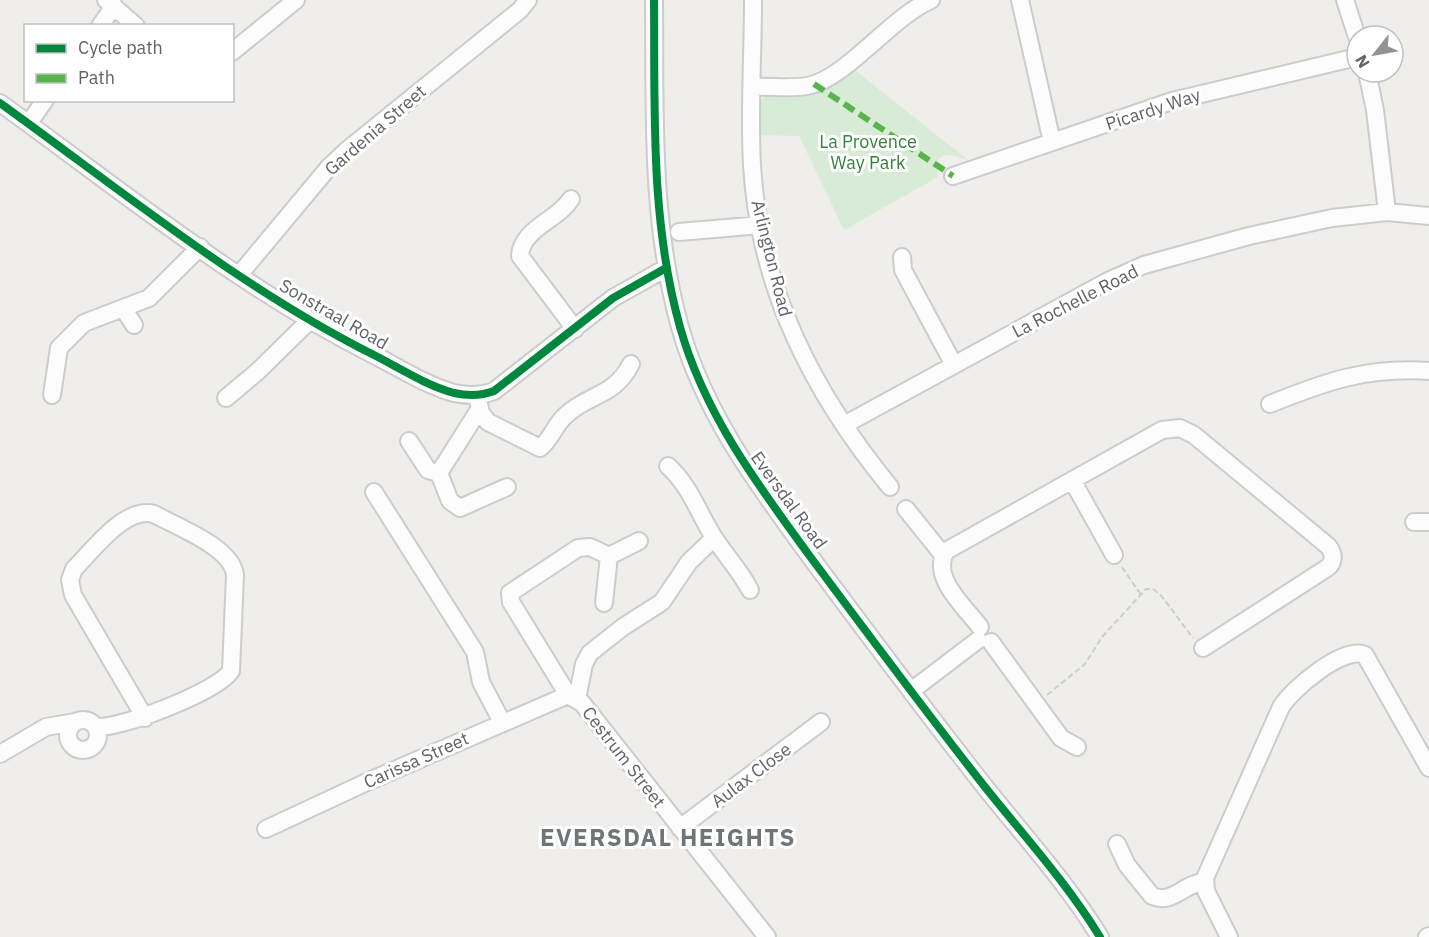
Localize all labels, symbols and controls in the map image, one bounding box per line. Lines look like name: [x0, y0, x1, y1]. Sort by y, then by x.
legend: [24, 24, 234, 102]
north arrow: [1345, 24, 1405, 84]
text: Cycle path: [78, 36, 163, 59]
text: N: [1351, 52, 1374, 72]
text: Path: [78, 66, 115, 89]
street label: Gardenia Street: [320, 80, 430, 180]
street label: Picardy Way: [1103, 83, 1203, 135]
park label: La Provence Way Park: [819, 130, 917, 174]
street label: Arlington Road: [746, 197, 798, 319]
street label: La Rochelle Road: [1008, 259, 1142, 343]
street label: Sonstraal Road: [275, 274, 393, 354]
street label: Eversdal Road: [746, 447, 832, 553]
street label: Cestrum Street: [577, 702, 671, 812]
street label: Carissa Street: [360, 727, 472, 793]
street label: Aulax Close: [706, 737, 796, 813]
district label: EVERSDAL HEIGHTS: [540, 821, 796, 853]

